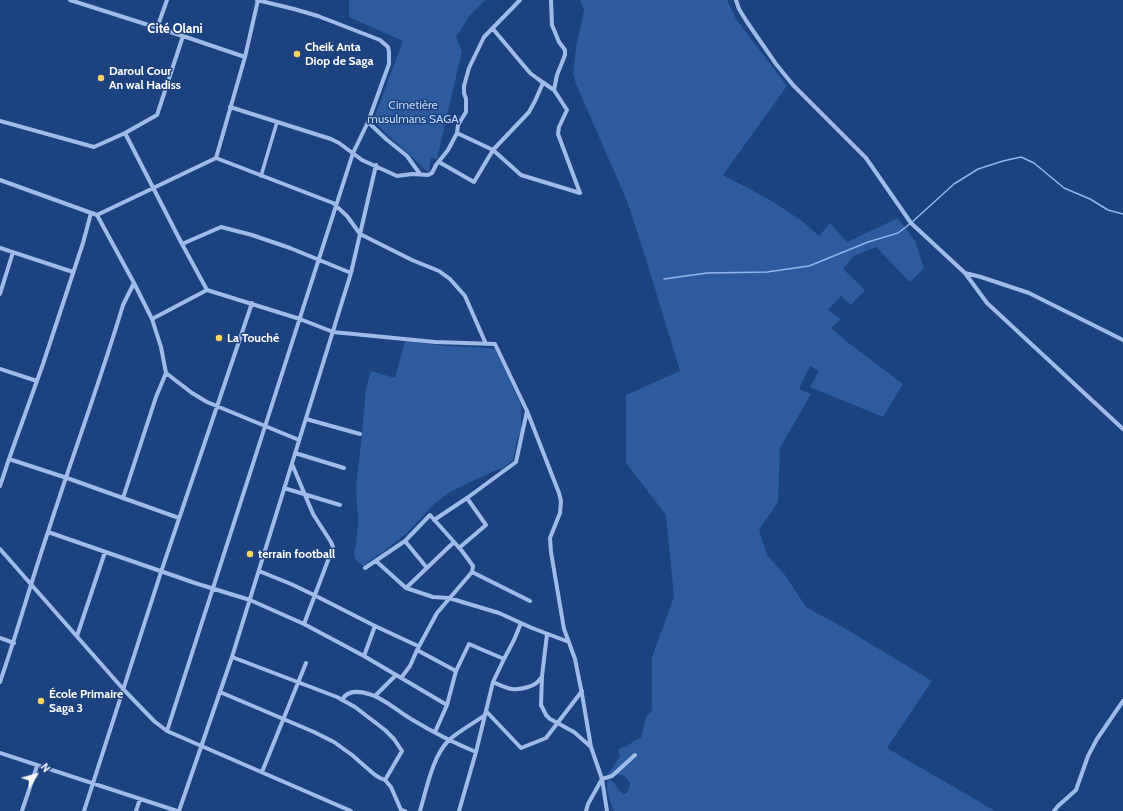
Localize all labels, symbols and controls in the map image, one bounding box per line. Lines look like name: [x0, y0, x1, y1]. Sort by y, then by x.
district label: Cité Olani: [147, 21, 203, 37]
place label: Cheik Anta Diop de Saga: [305, 40, 373, 68]
marker: Cheik Anta Diop de Saga: [292, 49, 302, 59]
place label: Daroul Cour An wal Hadiss: [109, 64, 181, 92]
marker: Daroul Cour An wal Hadiss: [96, 73, 106, 83]
park label: Cimetière musulmans SAGA: [367, 98, 459, 126]
place label: La Touché: [227, 331, 279, 345]
marker: La Touché: [214, 333, 224, 343]
place label: terrain football: [258, 547, 335, 561]
marker: terrain football: [245, 549, 255, 559]
place label: École Primaire Saga 3: [49, 687, 123, 715]
marker: École Primaire Saga 3: [36, 696, 46, 706]
north arrow: [16, 755, 56, 795]
text: N: [38, 760, 54, 775]

